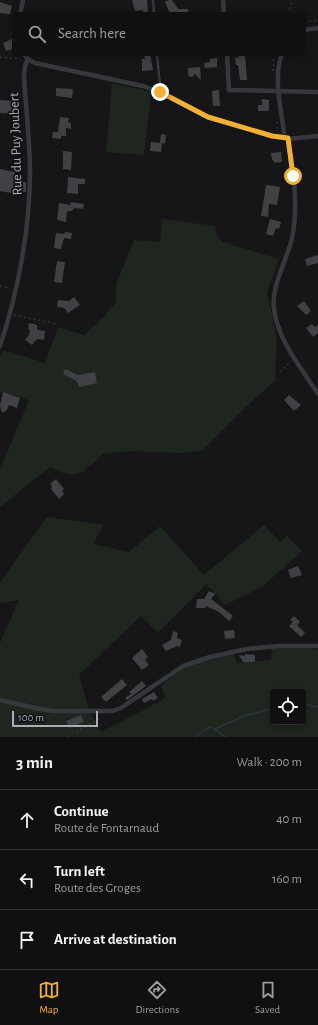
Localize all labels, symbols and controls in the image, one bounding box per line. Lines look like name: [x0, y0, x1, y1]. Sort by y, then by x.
search box: [12, 12, 306, 56]
icon: search: [26, 23, 48, 45]
text: Search here: [58, 26, 126, 41]
route end: [151, 83, 169, 101]
street label: Rue du Puy Joubert: [7, 92, 25, 196]
route start: [284, 167, 302, 185]
map controls: [270, 689, 306, 725]
button: locate: [270, 689, 306, 725]
scale bar: [12, 709, 98, 728]
text: 100 m: [18, 712, 44, 723]
text: 3 min: [16, 754, 53, 771]
text: Walk · 200 m: [236, 756, 302, 769]
text: Continue: [54, 804, 109, 819]
icon: ahead: [16, 809, 38, 831]
text: 40 m: [276, 813, 302, 826]
text: Route de Fontarnaud: [54, 822, 159, 835]
text: Turn left: [54, 864, 105, 879]
icon: left: [16, 869, 38, 891]
text: 160 m: [272, 873, 302, 886]
text: Route des Groges: [54, 882, 141, 895]
icon: arrive: [16, 929, 38, 951]
text: Arrive at destination: [54, 932, 177, 947]
tab: Map: [38, 979, 60, 1016]
tab: Directions: [135, 979, 179, 1016]
tab: Saved: [255, 979, 280, 1016]

